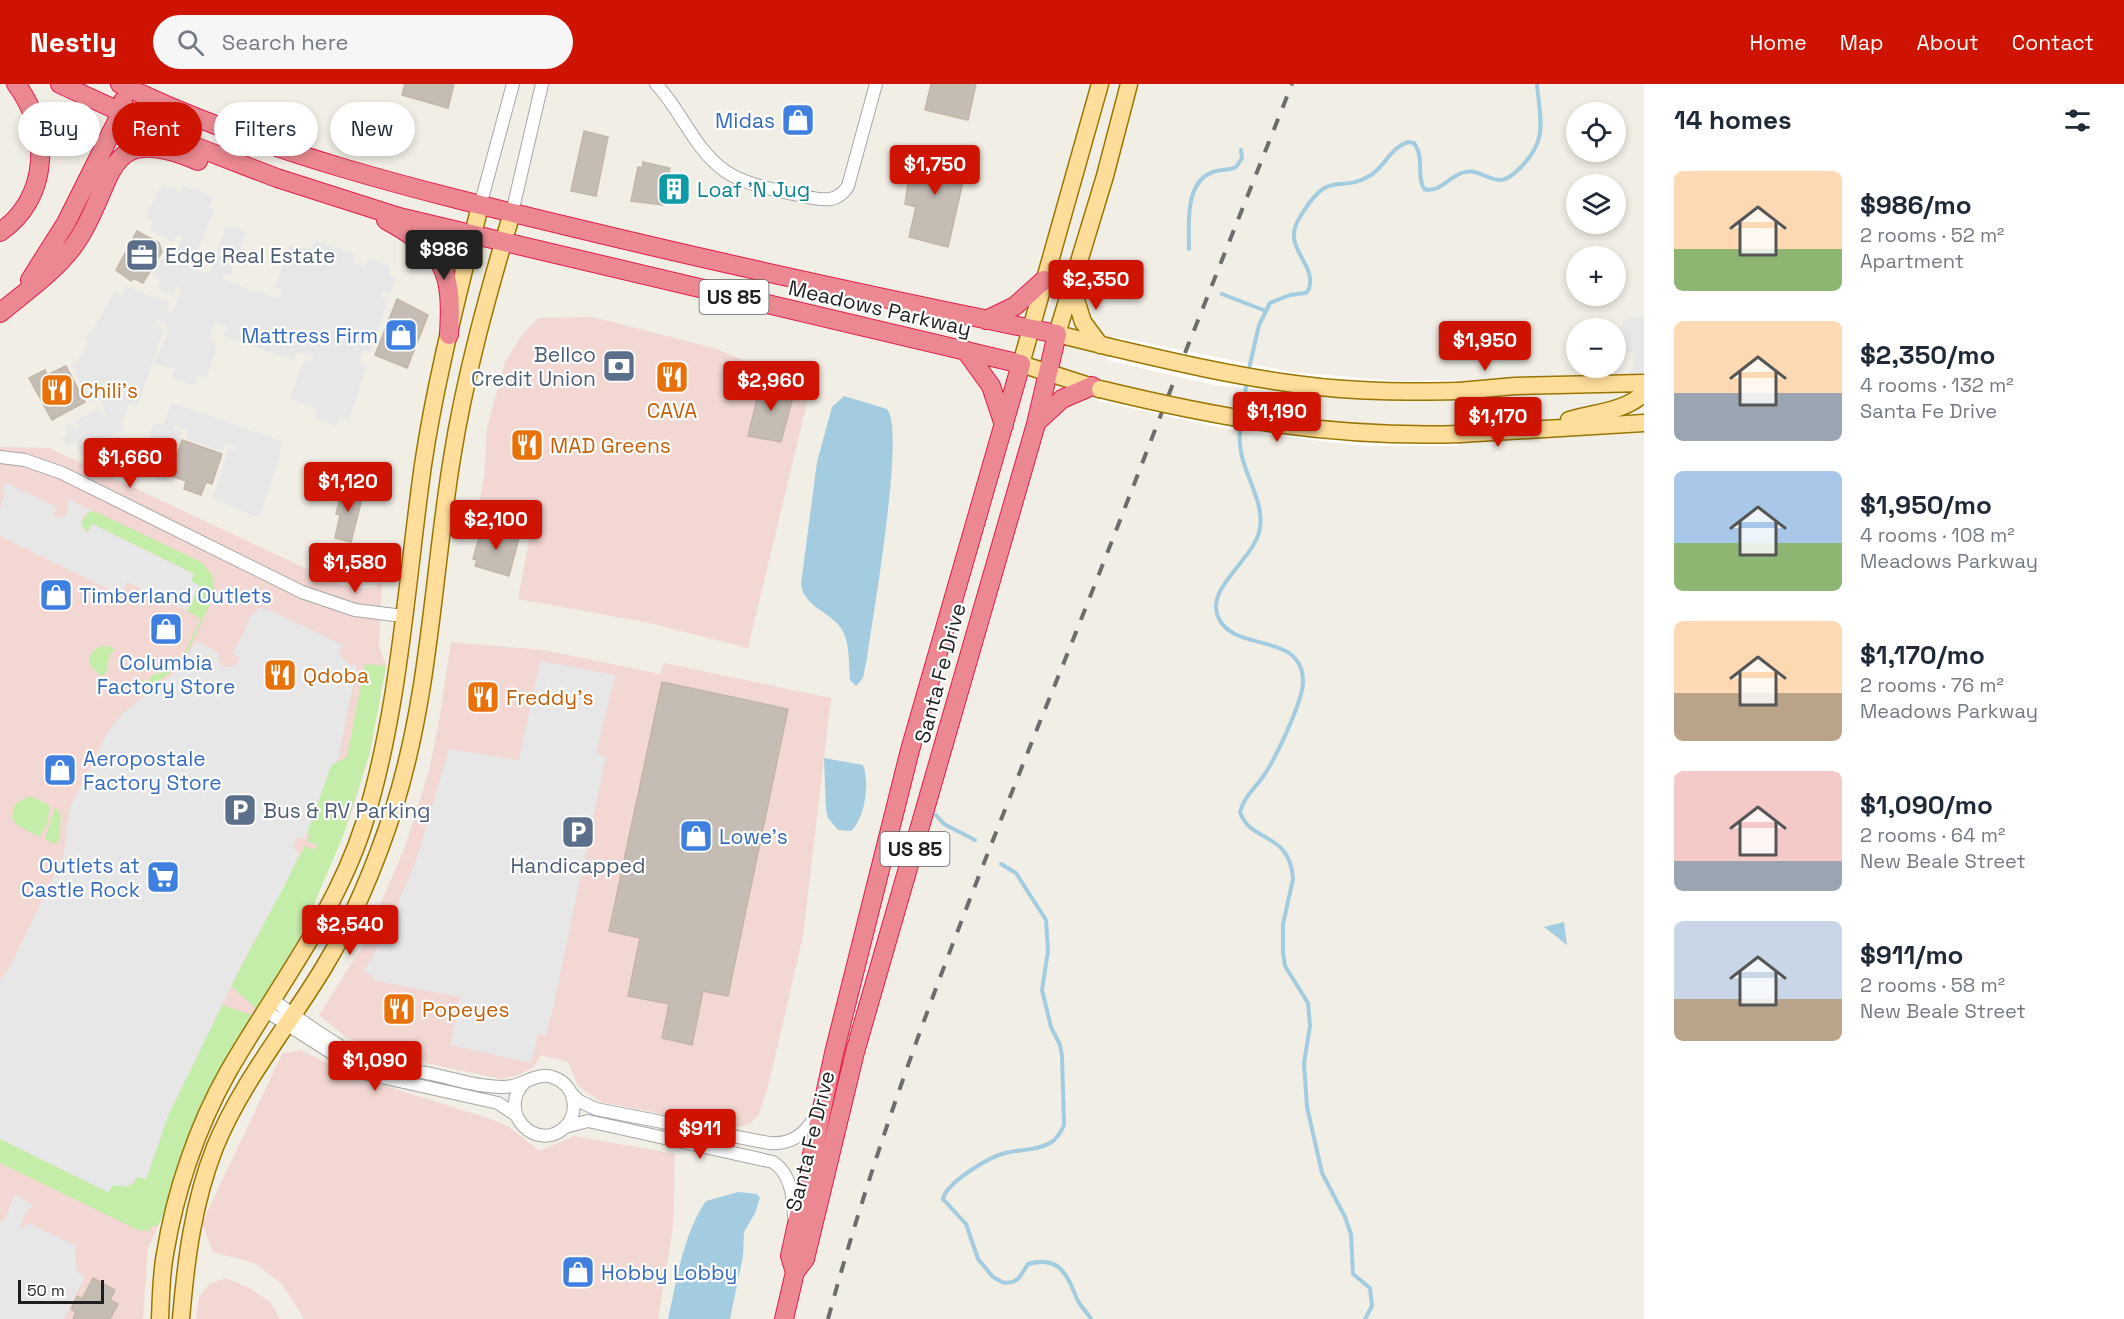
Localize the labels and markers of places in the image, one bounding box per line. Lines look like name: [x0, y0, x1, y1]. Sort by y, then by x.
shop icon: Midas: [780, 102, 816, 138]
place label: Midas: [715, 107, 775, 134]
pin: $1,750: [886, 145, 984, 196]
building icon: Loaf 'N Jug: [656, 171, 692, 207]
place label: Loaf 'N Jug: [697, 176, 810, 203]
pin: $986: [408, 230, 480, 281]
office icon: Edge Real Estate: [124, 237, 160, 273]
place label: Edge Real Estate: [165, 242, 335, 269]
pin: $2,350: [1047, 260, 1145, 311]
shop icon: Mattress Firm: [383, 317, 419, 353]
pin: $1,950: [1436, 321, 1534, 372]
place label: Mattress Firm: [241, 322, 378, 349]
place label: Bellco Credit Union: [471, 341, 596, 392]
bank icon: Bellco Credit Union: [601, 348, 637, 384]
restaurant icon: CAVA: [654, 359, 690, 395]
pin: $2,960: [722, 361, 820, 412]
restaurant icon: Chili's: [39, 372, 75, 408]
place label: Chili's: [80, 377, 138, 404]
pin: $1,190: [1228, 392, 1326, 443]
place label: CAVA: [647, 397, 697, 424]
pin: $1,170: [1449, 397, 1547, 448]
restaurant icon: MAD Greens: [509, 427, 545, 463]
place label: MAD Greens: [550, 432, 671, 459]
pin: $1,660: [81, 438, 179, 489]
pin: $1,120: [299, 462, 397, 513]
pin: $2,100: [447, 500, 545, 551]
pin: $1,580: [306, 543, 404, 594]
shop icon: Timberland Outlets: [38, 577, 74, 613]
place label: Timberland Outlets: [79, 582, 272, 609]
shop icon: Columbia Factory Store: [148, 611, 184, 647]
place label: Columbia Factory Store: [97, 649, 235, 700]
restaurant icon: Qdoba: [262, 657, 298, 693]
place label: Qdoba: [303, 662, 369, 689]
restaurant icon: Freddy's: [465, 679, 501, 715]
place label: Freddy's: [506, 684, 593, 711]
place label: Aeropostale Factory Store: [83, 745, 222, 796]
shop icon: Aeropostale Factory Store: [42, 752, 78, 788]
parking icon: Bus & RV Parking: [222, 792, 258, 828]
place label: Bus & RV Parking: [263, 797, 431, 824]
parking icon: Handicapped: [560, 814, 596, 850]
shop icon: Lowe's: [678, 818, 714, 854]
place label: Lowe's: [719, 823, 788, 850]
place label: Outlets at Castle Rock: [21, 852, 140, 903]
place label: Handicapped: [510, 852, 646, 879]
supermarket icon: Outlets at Castle Rock: [145, 859, 181, 895]
pin: $2,540: [301, 905, 399, 956]
restaurant icon: Popeyes: [381, 991, 417, 1027]
place label: Popeyes: [422, 996, 510, 1023]
pin: $1,090: [326, 1041, 424, 1092]
pin: $911: [664, 1109, 736, 1160]
shop icon: Hobby Lobby: [560, 1254, 596, 1290]
place label: Hobby Lobby: [601, 1259, 737, 1286]

